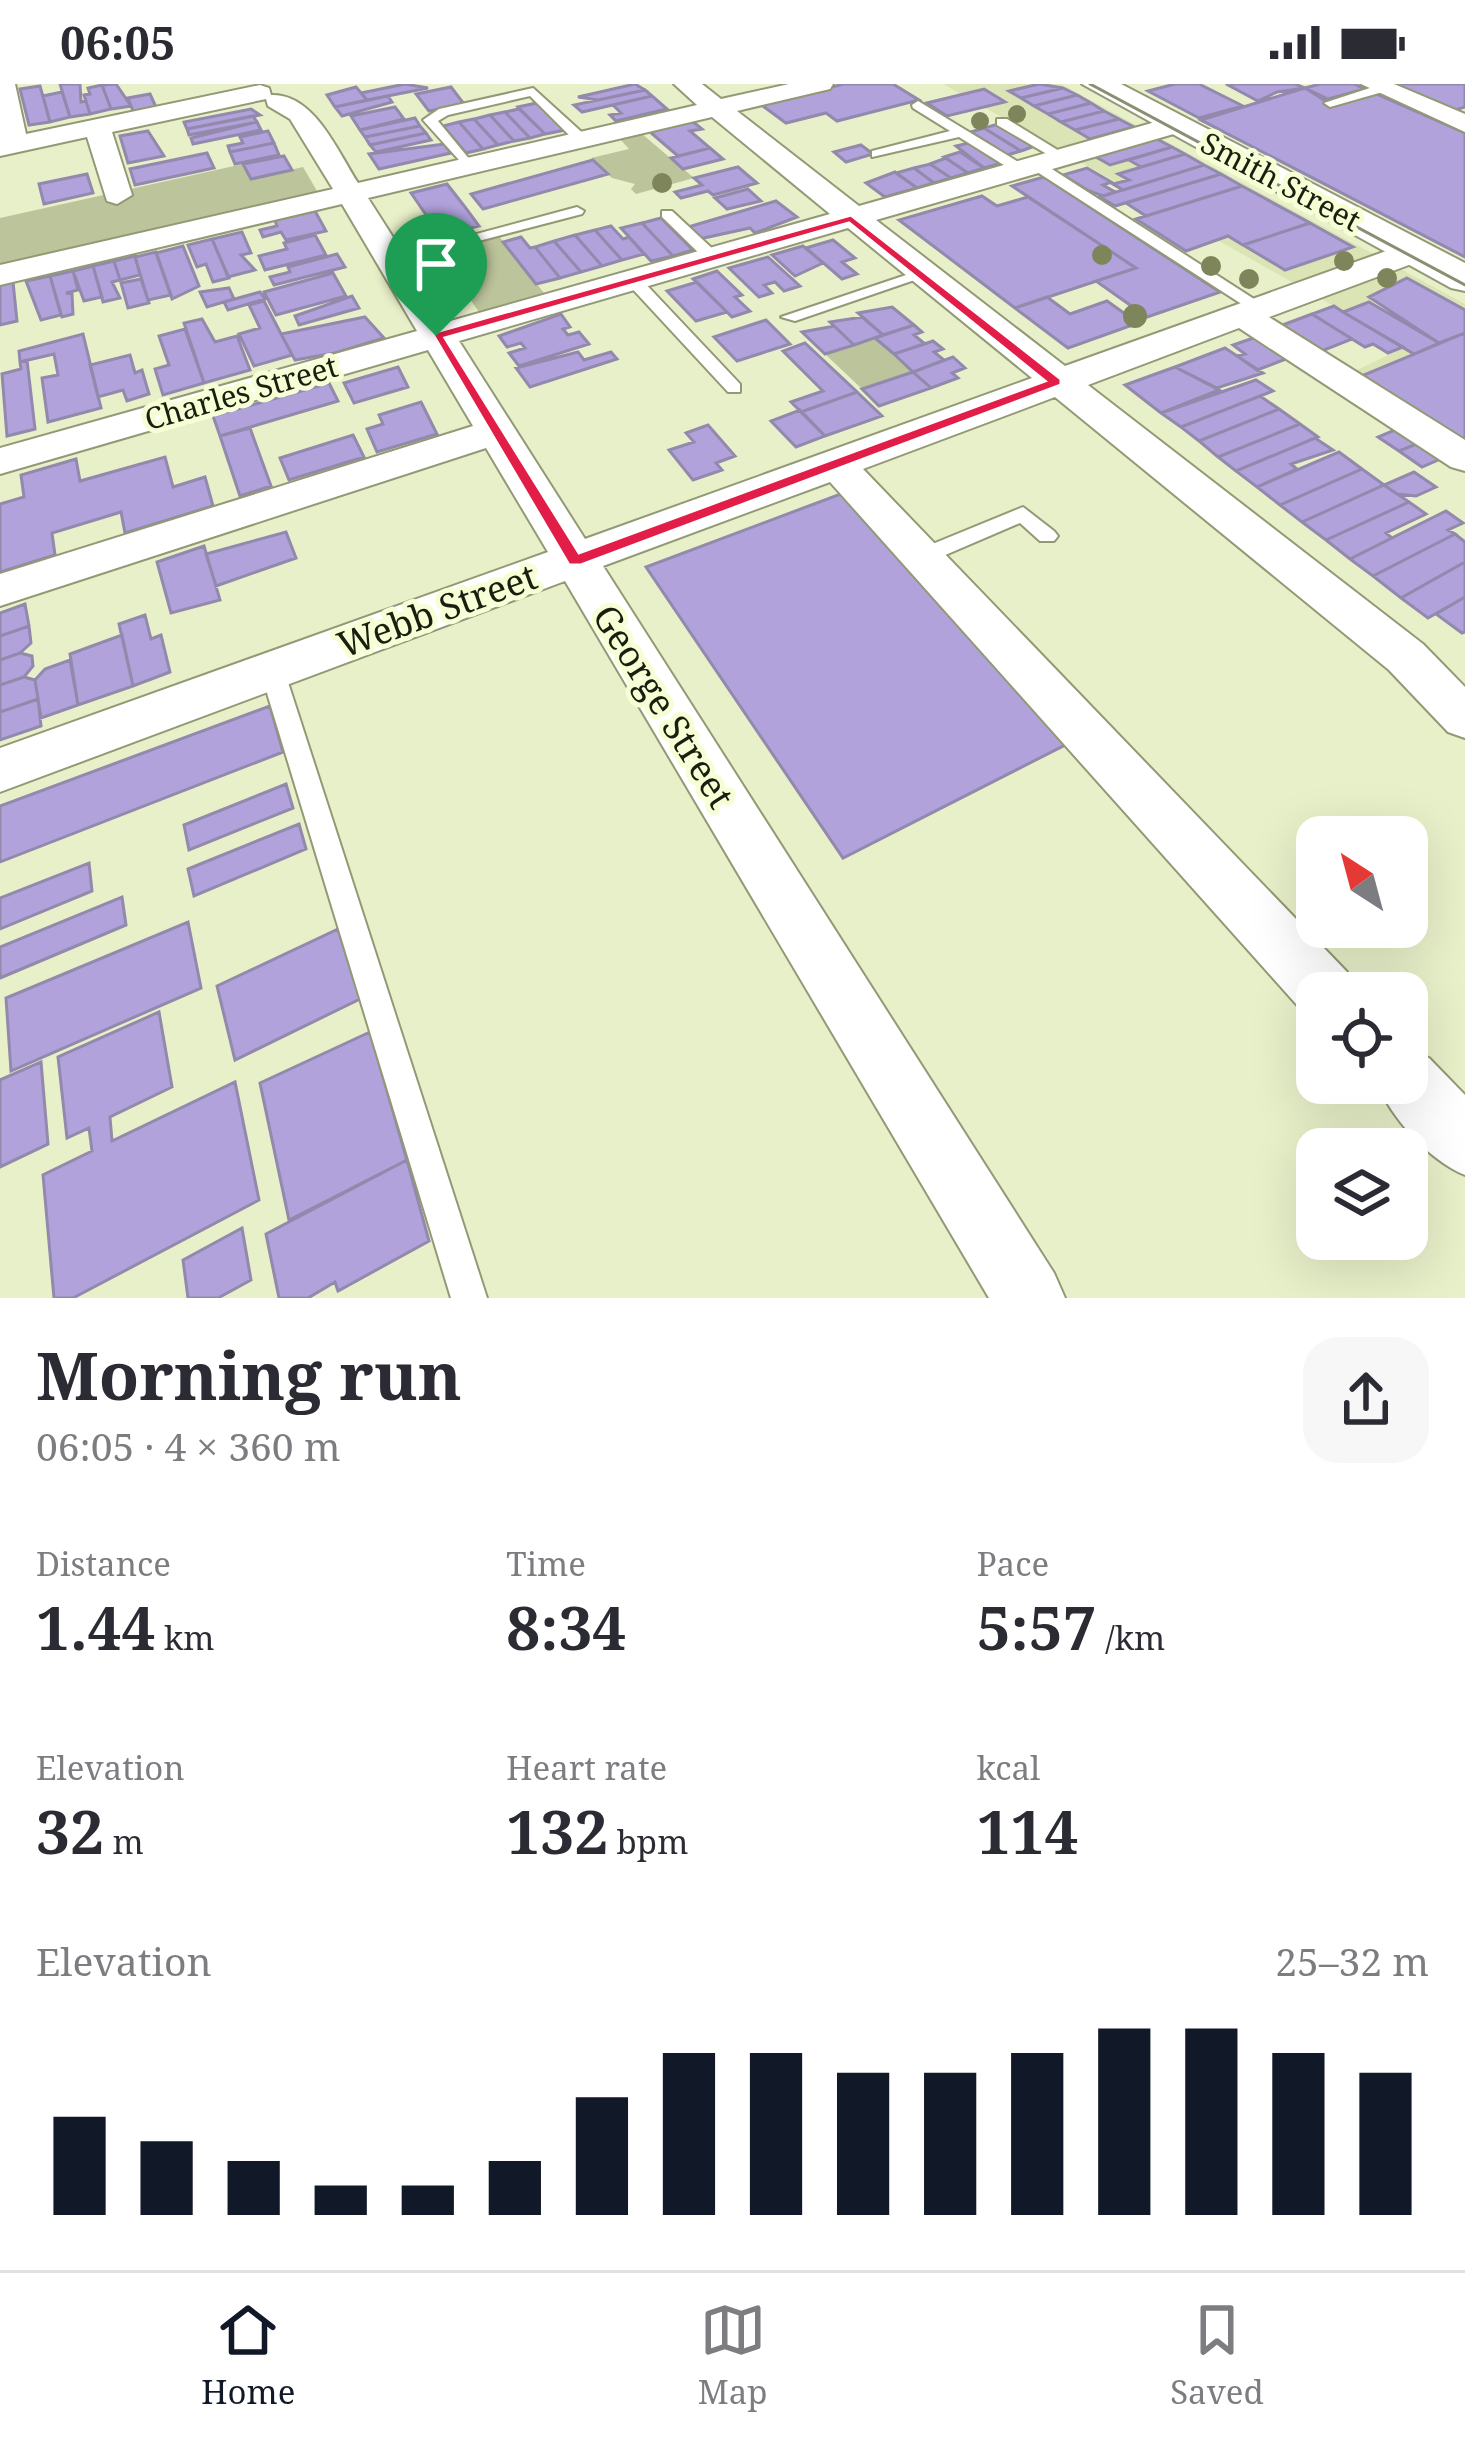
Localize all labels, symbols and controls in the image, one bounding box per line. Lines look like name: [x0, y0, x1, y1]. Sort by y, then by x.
text: 06:05: [60, 12, 175, 73]
street label: Smith Street: [1194, 122, 1368, 240]
pin: [385, 213, 487, 336]
icon: arrive: [403, 231, 469, 297]
street label: Charles Street: [140, 345, 342, 439]
street label: Webb Street: [331, 551, 543, 669]
street label: George Street: [582, 595, 746, 817]
north arrow: [1296, 816, 1428, 948]
map controls: [1296, 816, 1428, 1260]
button: locate: [1296, 972, 1428, 1104]
button: layers: [1296, 1128, 1428, 1260]
text: Morning run: [36, 1329, 462, 1419]
button: share: [1303, 1337, 1429, 1463]
text: 06:05 · 4 × 360 m: [36, 1419, 341, 1472]
text: Distance: [36, 1541, 171, 1586]
text: Time: [506, 1541, 586, 1586]
text: Pace: [977, 1541, 1049, 1586]
text: 1.44: [36, 1586, 155, 1668]
text: 8:34: [506, 1586, 626, 1668]
text: 5:57: [977, 1586, 1097, 1668]
text: km: [155, 1615, 214, 1660]
text: /km: [1097, 1615, 1165, 1660]
text: Elevation: [36, 1745, 185, 1790]
text: Heart rate: [506, 1745, 667, 1790]
text: kcal: [977, 1745, 1040, 1790]
text: 32: [36, 1790, 104, 1872]
text: 132: [506, 1790, 608, 1872]
text: 114: [977, 1790, 1078, 1872]
text: m: [104, 1819, 144, 1864]
text: bpm: [608, 1819, 688, 1864]
text: Elevation: [36, 1934, 212, 1987]
text: 25–32 m: [1275, 1934, 1429, 1987]
tab: Home: [201, 2297, 295, 2414]
tab: Map: [698, 2297, 768, 2414]
tab: Saved: [1170, 2297, 1264, 2414]

